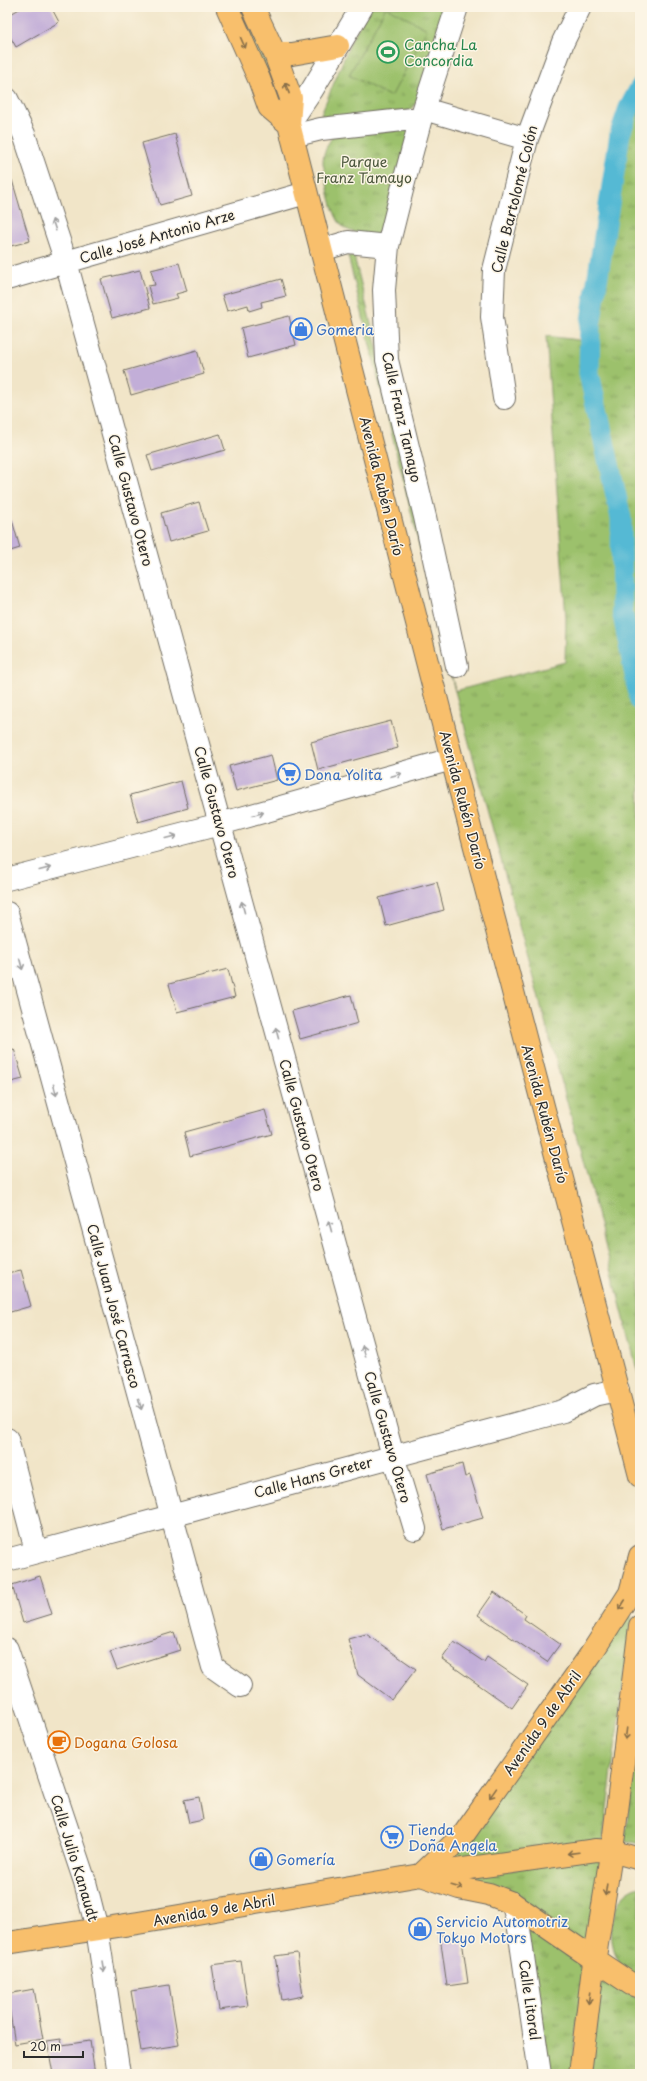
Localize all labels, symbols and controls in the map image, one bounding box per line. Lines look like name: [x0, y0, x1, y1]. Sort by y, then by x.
place label: Cancha La Concordia: [404, 34, 477, 71]
one-way arrow: [240, 36, 247, 48]
sports icon: Cancha La Concordia: [375, 39, 401, 65]
one-way arrow: [283, 83, 291, 95]
street label: Calle Bartolomé Colón: [485, 123, 543, 275]
park label: Parque Franz Tamayo: [316, 151, 412, 188]
street label: Calle José Antonio Arze: [77, 204, 237, 268]
one-way arrow: [50, 219, 57, 232]
shop icon: Gomeria: [288, 316, 314, 342]
place label: Gomeria: [316, 319, 374, 340]
street label: Calle Franz Tamayo: [377, 350, 427, 484]
street label: Avenida Rubén Darío: [355, 414, 410, 558]
street label: Calle Gustavo Otero: [103, 432, 159, 569]
street label: Avenida Rubén Darío: [434, 728, 492, 872]
street label: Calle Gustavo Otero: [189, 744, 245, 881]
supermarket icon: Dona Yolita: [276, 761, 302, 787]
place label: Dona Yolita: [304, 764, 383, 785]
one-way arrow: [390, 771, 403, 778]
one-way arrow: [251, 809, 264, 817]
one-way arrow: [164, 833, 177, 840]
one-way arrow: [38, 865, 51, 873]
one-way arrow: [239, 901, 246, 914]
one-way arrow: [18, 957, 25, 970]
one-way arrow: [273, 1027, 280, 1040]
street label: Avenida Rubén Darío: [516, 1042, 574, 1186]
street label: Calle Gustavo Otero: [274, 1057, 330, 1194]
one-way arrow: [52, 1083, 59, 1096]
one-way arrow: [326, 1220, 333, 1233]
street label: Calle Juan José Carrasco: [82, 1221, 146, 1391]
one-way arrow: [360, 1345, 367, 1358]
street label: Calle Gustavo Otero: [359, 1369, 417, 1506]
one-way arrow: [137, 1397, 144, 1410]
street label: Calle Hans Greter: [251, 1451, 375, 1503]
one-way arrow: [618, 1599, 626, 1610]
street label: Avenida 9 de Abril: [498, 1666, 586, 1780]
one-way arrow: [623, 1727, 630, 1740]
cafe icon: Dogana Golosa: [46, 1729, 72, 1755]
place label: Dogana Golosa: [74, 1732, 178, 1753]
one-way arrow: [489, 1788, 497, 1799]
street label: Calle Julio Kanaudt: [46, 1792, 104, 1924]
place label: Tienda Doña Angela: [408, 1819, 497, 1856]
supermarket icon: Tienda Doña Angela: [379, 1824, 405, 1850]
shop icon: Gomería: [248, 1846, 274, 1872]
place label: Gomería: [276, 1849, 335, 1870]
one-way arrow: [567, 1849, 580, 1857]
one-way arrow: [602, 1883, 610, 1896]
one-way arrow: [451, 1884, 464, 1891]
street label: Avenida 9 de Abril: [151, 1889, 277, 1931]
place label: Servicio Automotriz Tokyo Motors: [436, 1911, 568, 1948]
shop icon: Servicio Automotriz Tokyo Motors: [407, 1916, 433, 1942]
street label: Calle Litoral: [514, 1958, 546, 2042]
one-way arrow: [99, 1961, 107, 1974]
one-way arrow: [586, 1992, 593, 2005]
scale bar: [24, 2033, 83, 2059]
text: 20 m: [30, 2037, 61, 2055]

